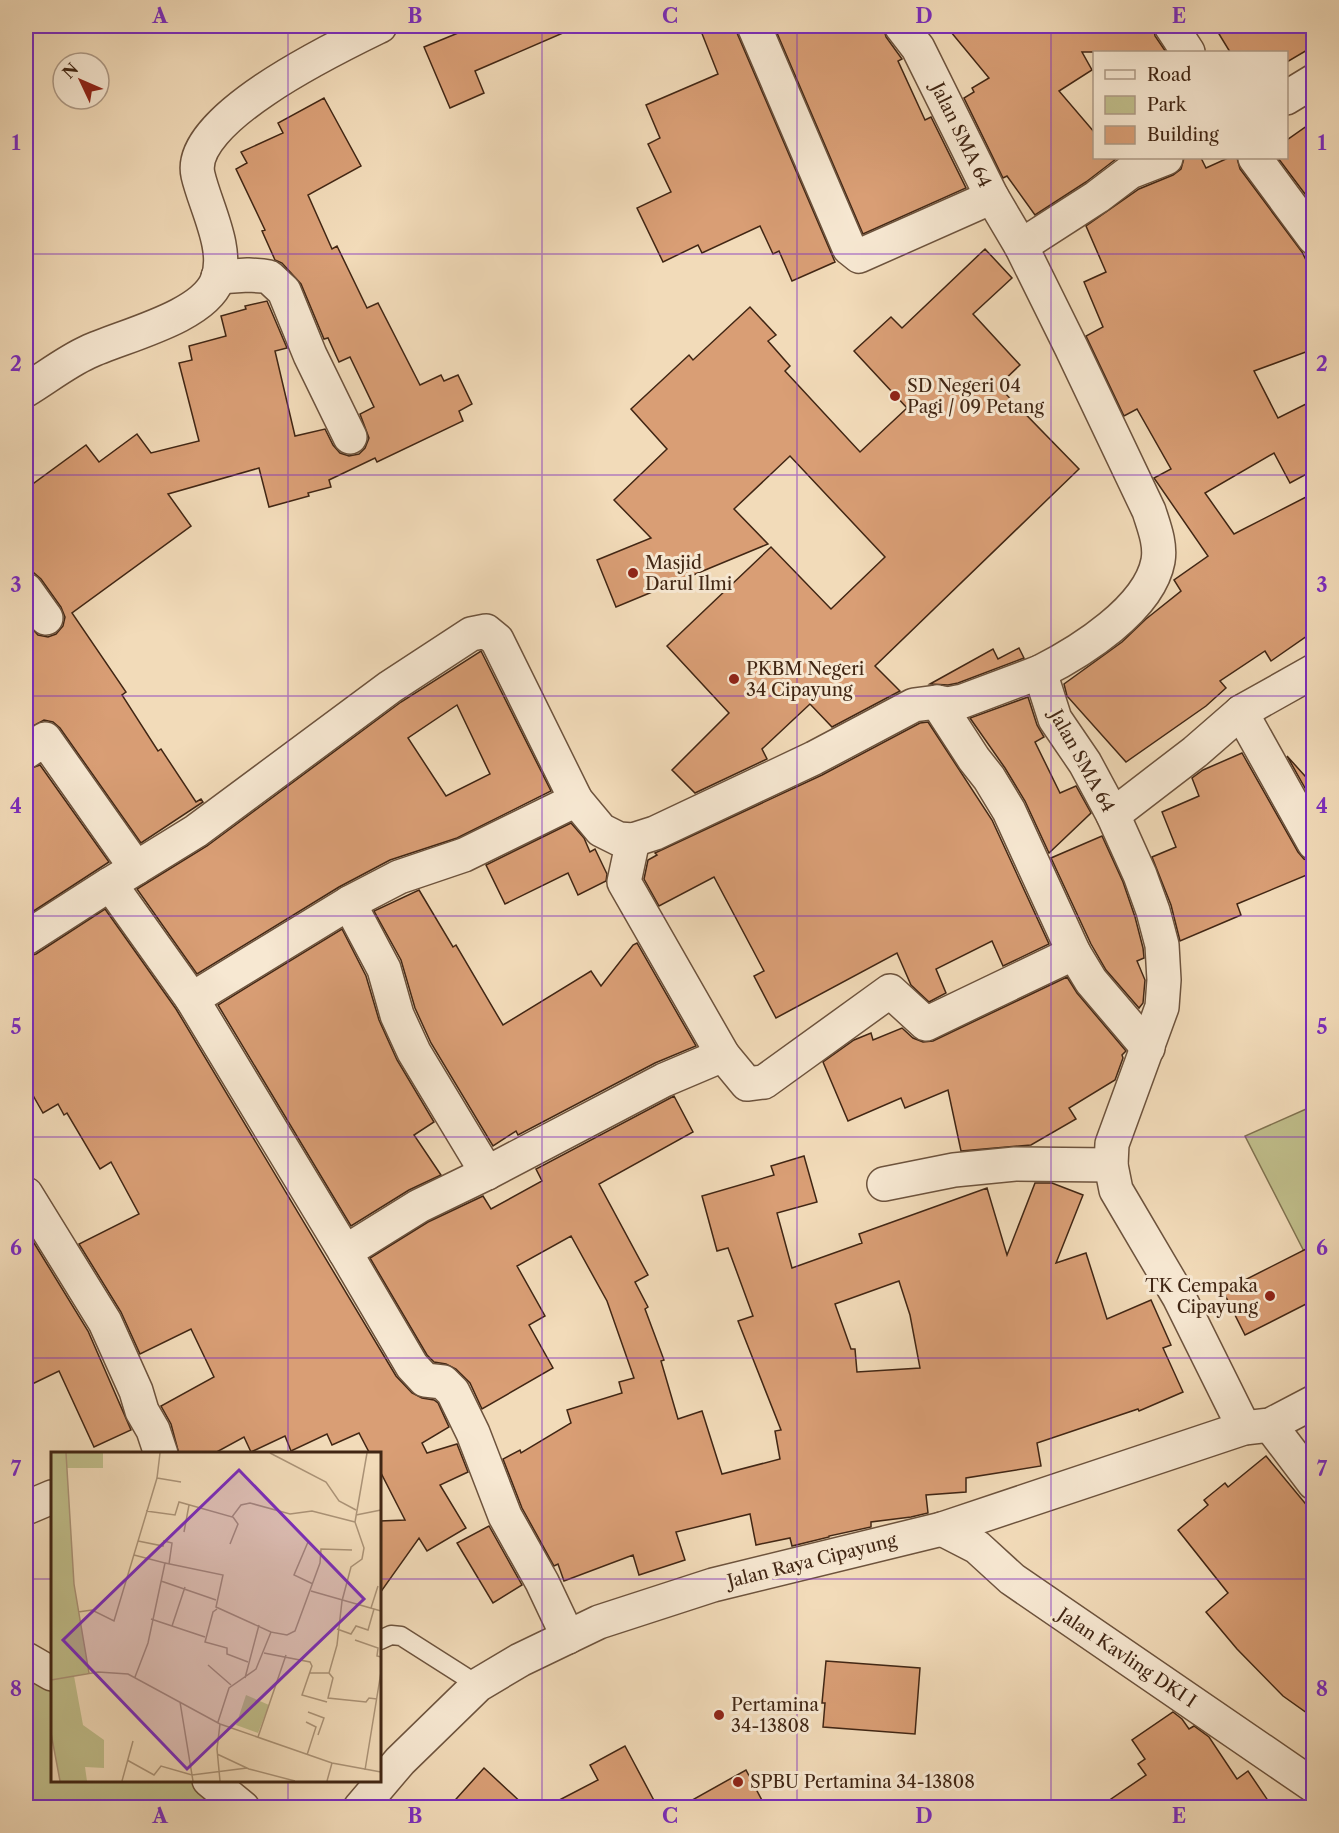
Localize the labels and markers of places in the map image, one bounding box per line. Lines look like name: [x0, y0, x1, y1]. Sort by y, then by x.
place label: SD Negeri 04 Pagi / 09 Petang: [907, 375, 1045, 418]
marker: SD Negeri 04 Pagi / 09 Petang: [888, 389, 902, 403]
place label: Masjid Darul Ilmi: [645, 552, 733, 595]
marker: Masjid Darul Ilmi: [626, 566, 640, 580]
place label: PKBM Negeri 34 Cipayung: [746, 658, 865, 701]
marker: PKBM Negeri 34 Cipayung: [727, 672, 741, 686]
place label: TK Cempaka Cipayung: [1145, 1275, 1259, 1318]
marker: TK Cempaka Cipayung: [1263, 1289, 1277, 1303]
place label: Pertamina 34-13808: [731, 1694, 819, 1737]
marker: Pertamina 34-13808: [712, 1708, 726, 1722]
place label: SPBU Pertamina 34-13808: [750, 1771, 975, 1793]
marker: SPBU Pertamina 34-13808: [731, 1775, 745, 1789]

